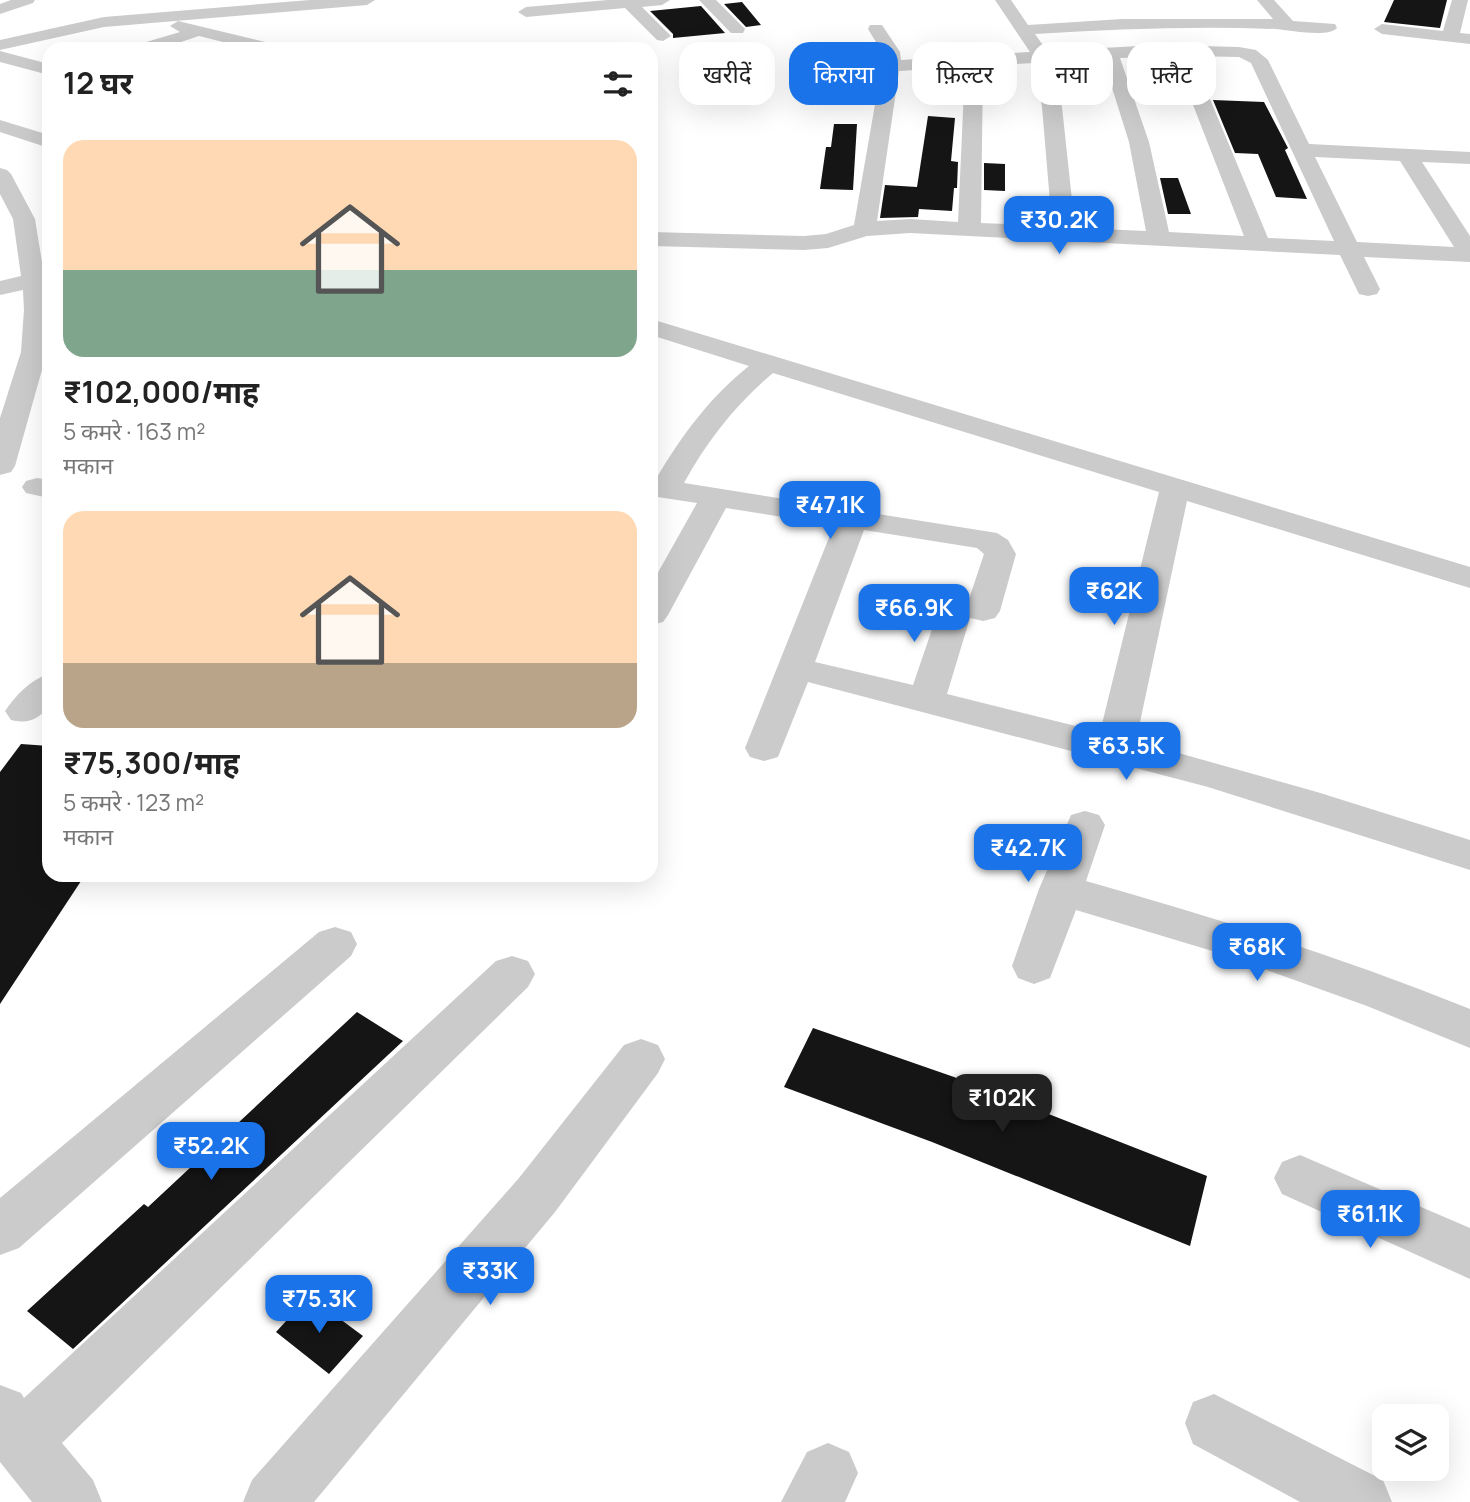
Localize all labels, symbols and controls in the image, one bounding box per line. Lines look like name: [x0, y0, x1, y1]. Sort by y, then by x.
chip: खरीदें: [679, 42, 775, 105]
chip: किराया: [789, 42, 898, 105]
chip: फ़िल्टर: [912, 42, 1017, 105]
chip: नया: [1031, 42, 1113, 105]
chip: फ़्लैट: [1127, 42, 1216, 105]
text: 12 घर: [63, 62, 133, 103]
icon: filters: [599, 65, 637, 103]
icon: home: [287, 186, 413, 312]
pin: ₹30.2K: [1002, 196, 1116, 256]
text: ₹30.2K: [1020, 203, 1098, 235]
text: ₹102,000/माह: [63, 371, 259, 412]
text: 5 कमरे · 163 m²: [63, 415, 205, 447]
text: मकान: [63, 449, 113, 481]
pin: ₹47.1K: [773, 482, 887, 541]
text: ₹47.1K: [795, 488, 865, 520]
icon: home: [287, 557, 413, 683]
pin: ₹62K: [1073, 568, 1155, 627]
text: ₹62K: [1085, 574, 1143, 606]
pin: ₹66.9K: [857, 584, 971, 644]
text: ₹66.9K: [875, 591, 953, 623]
pin: ₹63.5K: [1069, 722, 1183, 782]
text: ₹63.5K: [1087, 729, 1165, 761]
text: ₹75,300/माह: [63, 742, 240, 783]
text: 5 कमरे · 123 m²: [63, 786, 204, 818]
text: मकान: [63, 820, 113, 852]
pin: ₹42.7K: [971, 824, 1085, 884]
text: ₹42.7K: [990, 831, 1066, 863]
pin: ₹68K: [1216, 923, 1298, 983]
text: ₹68K: [1228, 930, 1286, 962]
pin: ₹102K: [953, 1074, 1051, 1134]
text: ₹102K: [968, 1081, 1036, 1113]
pin: ₹52.2K: [154, 1122, 268, 1182]
text: ₹52.2K: [173, 1129, 249, 1161]
pin: ₹61.1K: [1313, 1190, 1427, 1250]
text: ₹61.1K: [1337, 1197, 1403, 1229]
pin: ₹33K: [449, 1248, 531, 1307]
text: ₹33K: [462, 1254, 518, 1286]
pin: ₹75.3K: [262, 1276, 376, 1335]
text: ₹75.3K: [281, 1282, 357, 1314]
map controls: [1372, 1404, 1449, 1481]
button: layers: [1372, 1404, 1449, 1481]

